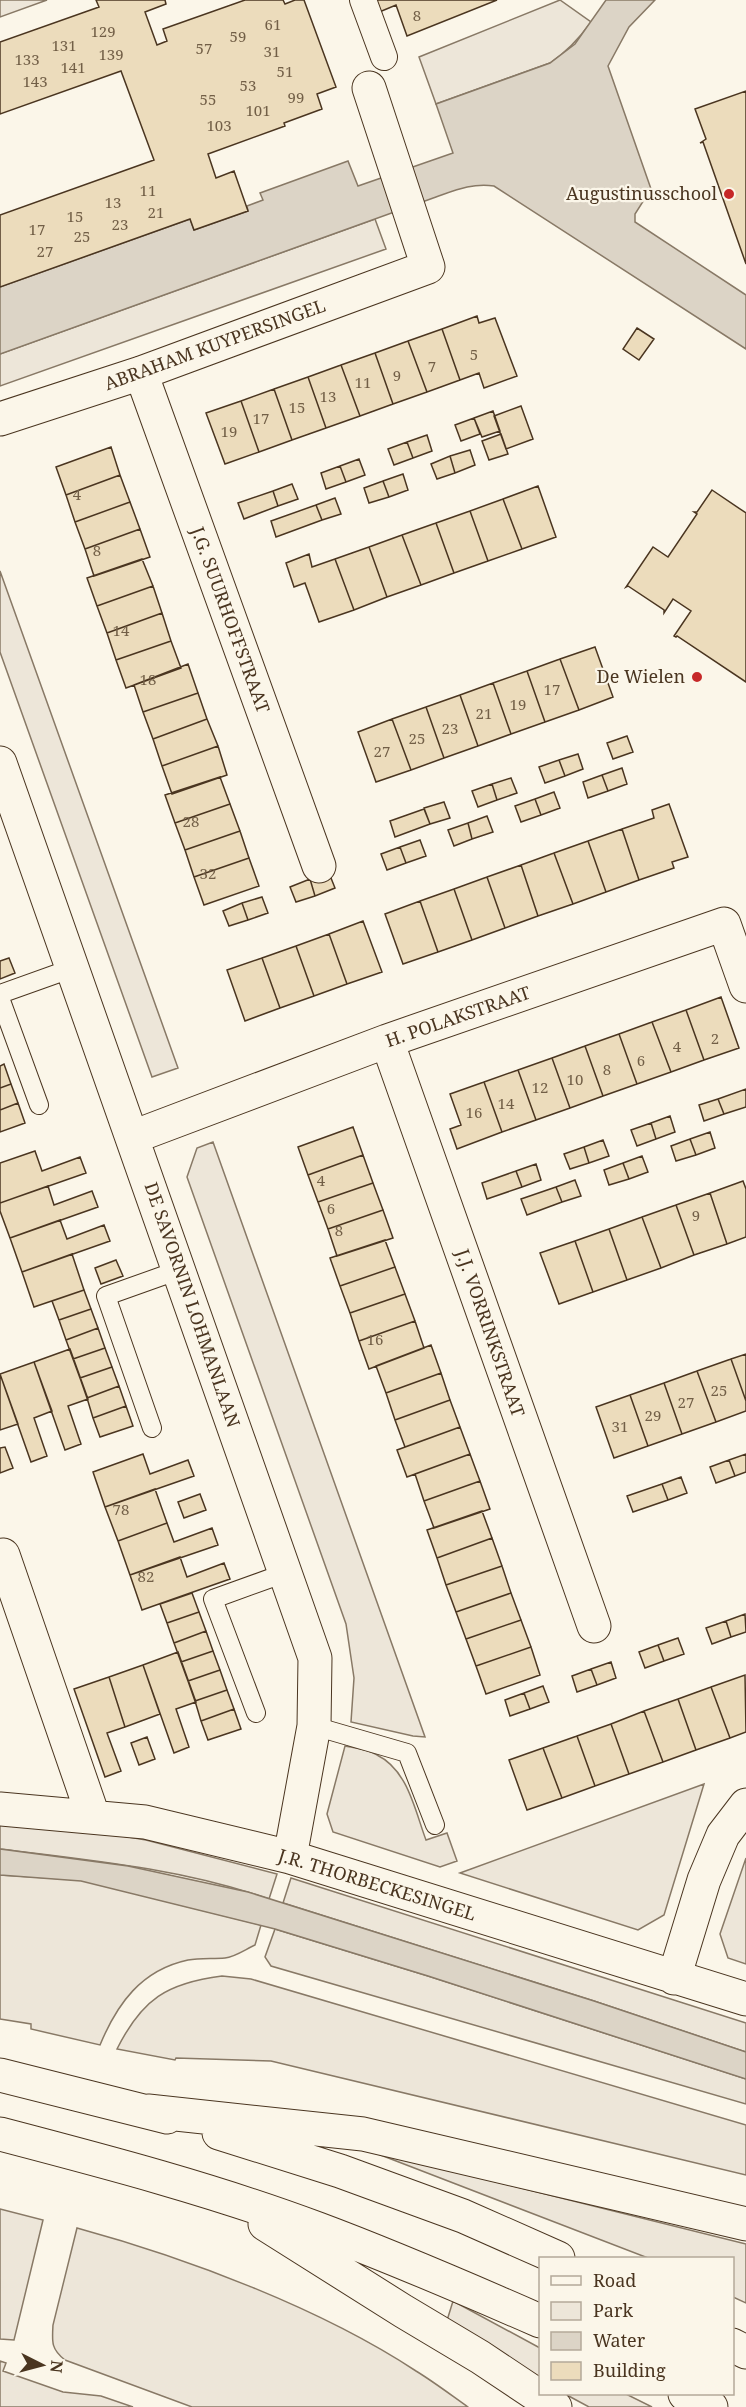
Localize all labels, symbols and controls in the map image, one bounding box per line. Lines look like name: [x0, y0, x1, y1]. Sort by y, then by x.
house number: 8: [413, 5, 421, 25]
house number: 61: [265, 14, 281, 34]
house number: 129: [90, 21, 116, 41]
house number: 59: [230, 26, 246, 46]
house number: 131: [51, 35, 77, 55]
house number: 57: [196, 38, 212, 58]
house number: 31: [264, 41, 280, 61]
house number: 139: [98, 44, 124, 64]
house number: 133: [14, 49, 40, 69]
house number: 141: [60, 57, 86, 77]
house number: 51: [277, 61, 293, 81]
house number: 143: [22, 71, 48, 91]
house number: 53: [240, 75, 256, 95]
house number: 99: [288, 87, 304, 107]
house number: 55: [200, 89, 216, 109]
house number: 101: [245, 100, 271, 120]
house number: 103: [206, 115, 232, 135]
house number: 11: [140, 180, 156, 200]
place label: Augustinusschool: [566, 181, 717, 205]
marker: Augustinusschool: [722, 187, 736, 201]
house number: 13: [105, 192, 121, 212]
house number: 21: [148, 202, 164, 222]
house number: 15: [67, 206, 83, 226]
house number: 23: [112, 214, 128, 234]
house number: 17: [29, 219, 45, 239]
house number: 25: [74, 226, 90, 246]
house number: 27: [37, 241, 53, 261]
street label: ABRAHAM KUYPERSINGEL: [101, 293, 329, 395]
house number: 5: [470, 344, 478, 364]
house number: 7: [428, 356, 436, 376]
house number: 9: [393, 365, 401, 385]
house number: 11: [355, 372, 371, 392]
house number: 13: [320, 386, 336, 406]
house number: 15: [289, 397, 305, 417]
house number: 17: [253, 408, 269, 428]
house number: 19: [221, 421, 237, 441]
house number: 4: [73, 484, 82, 504]
street label: J.G. SUURHOFFSTRAAT: [186, 522, 276, 716]
house number: 8: [93, 540, 101, 560]
house number: 14: [113, 620, 130, 640]
place label: De Wielen: [597, 664, 685, 688]
house number: 18: [140, 669, 156, 689]
marker: De Wielen: [690, 670, 704, 684]
house number: 17: [544, 679, 560, 699]
house number: 19: [510, 694, 526, 714]
house number: 21: [476, 703, 492, 723]
house number: 23: [442, 718, 458, 738]
house number: 25: [409, 728, 425, 748]
house number: 27: [374, 741, 390, 761]
house number: 28: [183, 811, 199, 831]
house number: 32: [200, 863, 216, 883]
street label: H. POLAKSTRAAT: [382, 980, 533, 1052]
house number: 2: [711, 1028, 719, 1048]
house number: 4: [673, 1036, 682, 1056]
house number: 6: [637, 1050, 645, 1070]
house number: 8: [603, 1059, 611, 1079]
house number: 10: [567, 1069, 583, 1089]
house number: 12: [532, 1077, 548, 1097]
house number: 14: [498, 1093, 515, 1113]
house number: 16: [466, 1102, 482, 1122]
house number: 4: [317, 1170, 326, 1190]
street label: DE SAVORNIN LOHMANLAAN: [140, 1179, 246, 1431]
house number: 6: [327, 1198, 335, 1218]
house number: 9: [692, 1205, 700, 1225]
house number: 8: [335, 1220, 343, 1240]
street label: J.J. VORRINKSTRAAT: [451, 1245, 531, 1420]
house number: 16: [367, 1329, 383, 1349]
house number: 25: [711, 1380, 727, 1400]
house number: 27: [678, 1392, 694, 1412]
house number: 29: [645, 1405, 661, 1425]
house number: 31: [612, 1416, 628, 1436]
house number: 78: [113, 1499, 129, 1519]
house number: 82: [138, 1566, 154, 1586]
street label: J.R. THORBECKESINGEL: [274, 1842, 479, 1926]
legend: [539, 2257, 734, 2395]
text: Road: [593, 2268, 636, 2292]
text: Park: [593, 2298, 633, 2322]
text: Water: [593, 2328, 646, 2352]
north arrow: [12, 2335, 72, 2395]
text: Building: [593, 2358, 666, 2382]
text: N: [45, 2359, 69, 2374]

